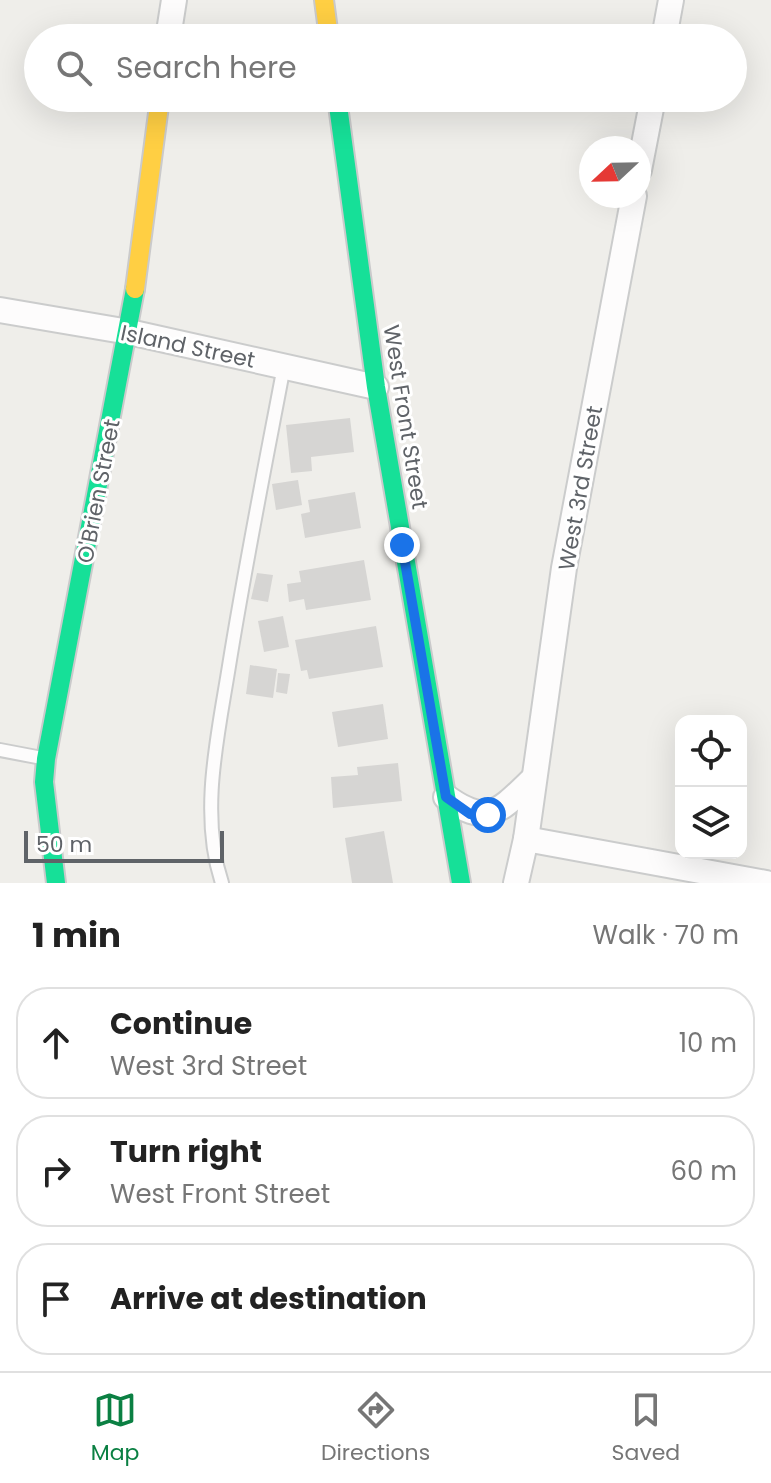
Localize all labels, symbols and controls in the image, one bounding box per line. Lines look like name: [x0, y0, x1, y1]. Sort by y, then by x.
search box: [24, 24, 747, 112]
icon: search: [52, 46, 96, 90]
text: Search here: [116, 46, 297, 89]
north arrow: [579, 136, 651, 208]
street label: Island Street: [118, 317, 258, 376]
street label: West Front Street: [376, 323, 435, 511]
street label: West 3rd Street: [551, 403, 610, 573]
street label: O'Brien Street: [69, 417, 128, 566]
route end: [384, 527, 420, 563]
map controls: [675, 715, 747, 859]
button: locate: [675, 715, 747, 787]
button: layers: [675, 787, 747, 859]
route start: [470, 797, 506, 833]
scale bar: [24, 827, 224, 863]
text: 50 m: [36, 829, 92, 860]
text: 1 min: [32, 911, 121, 959]
text: Walk · 70 m: [593, 917, 739, 953]
text: Continue: [110, 1002, 252, 1045]
icon: ahead: [34, 1021, 78, 1065]
text: 10 m: [679, 1025, 737, 1061]
text: West 3rd Street: [110, 1048, 307, 1084]
text: Turn right: [110, 1130, 262, 1173]
icon: right: [34, 1149, 78, 1193]
text: 60 m: [670, 1153, 737, 1189]
text: West Front Street: [110, 1176, 330, 1212]
icon: arrive: [34, 1277, 78, 1321]
text: Arrive at destination: [110, 1277, 427, 1320]
tab: Map: [91, 1388, 139, 1469]
tab: Directions: [321, 1388, 430, 1469]
tab: Saved: [612, 1388, 680, 1469]

